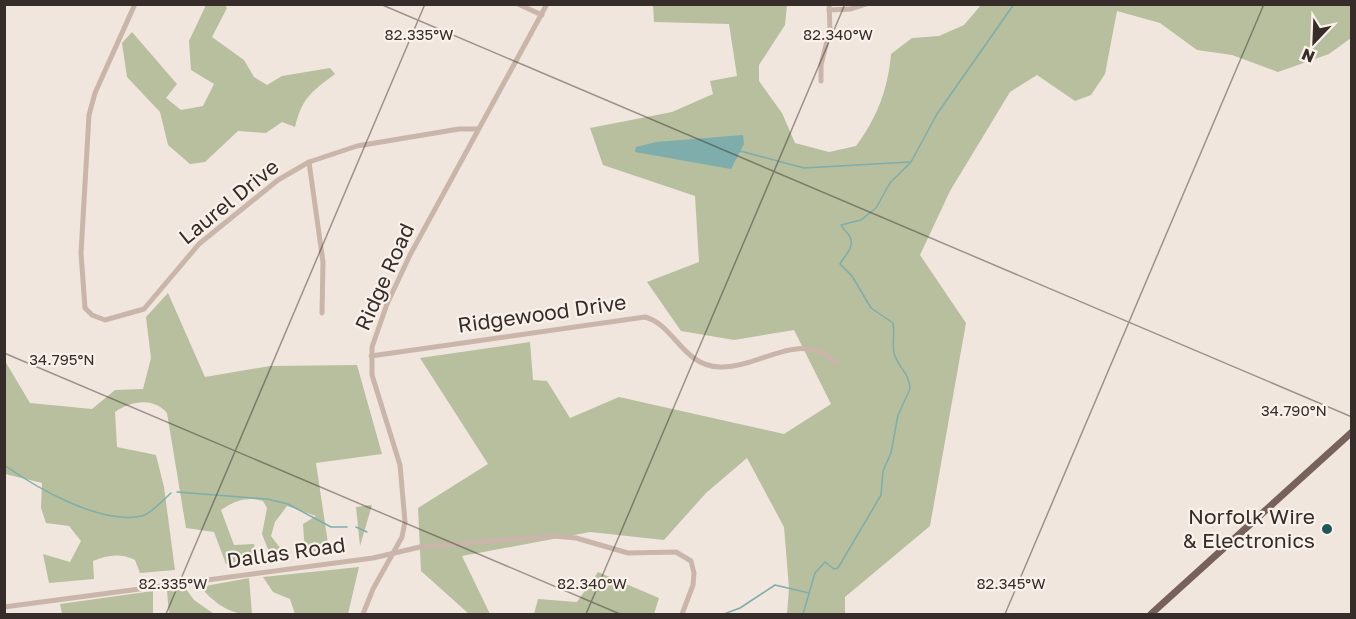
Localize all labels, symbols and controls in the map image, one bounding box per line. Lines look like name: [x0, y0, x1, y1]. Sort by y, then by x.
north arrow: [1284, 12, 1344, 72]
text: 82.335°W: [385, 25, 453, 43]
text: 82.340°W: [803, 25, 873, 43]
text: N: [1299, 44, 1318, 67]
street label: Laurel Drive: [173, 153, 284, 249]
street label: Ridge Road: [349, 219, 419, 334]
street label: Ridgewood Drive: [456, 288, 628, 338]
text: 34.795°N: [29, 350, 95, 368]
text: 34.790°N: [1261, 401, 1327, 419]
place label: Norfolk Wire & Electronics: [1183, 503, 1315, 553]
marker: Norfolk Wire & Electronics: [1320, 522, 1334, 536]
street label: Dallas Road: [225, 531, 347, 573]
text: 82.335°W: [139, 574, 207, 592]
text: 82.340°W: [557, 574, 627, 592]
text: 82.345°W: [976, 574, 1046, 592]

